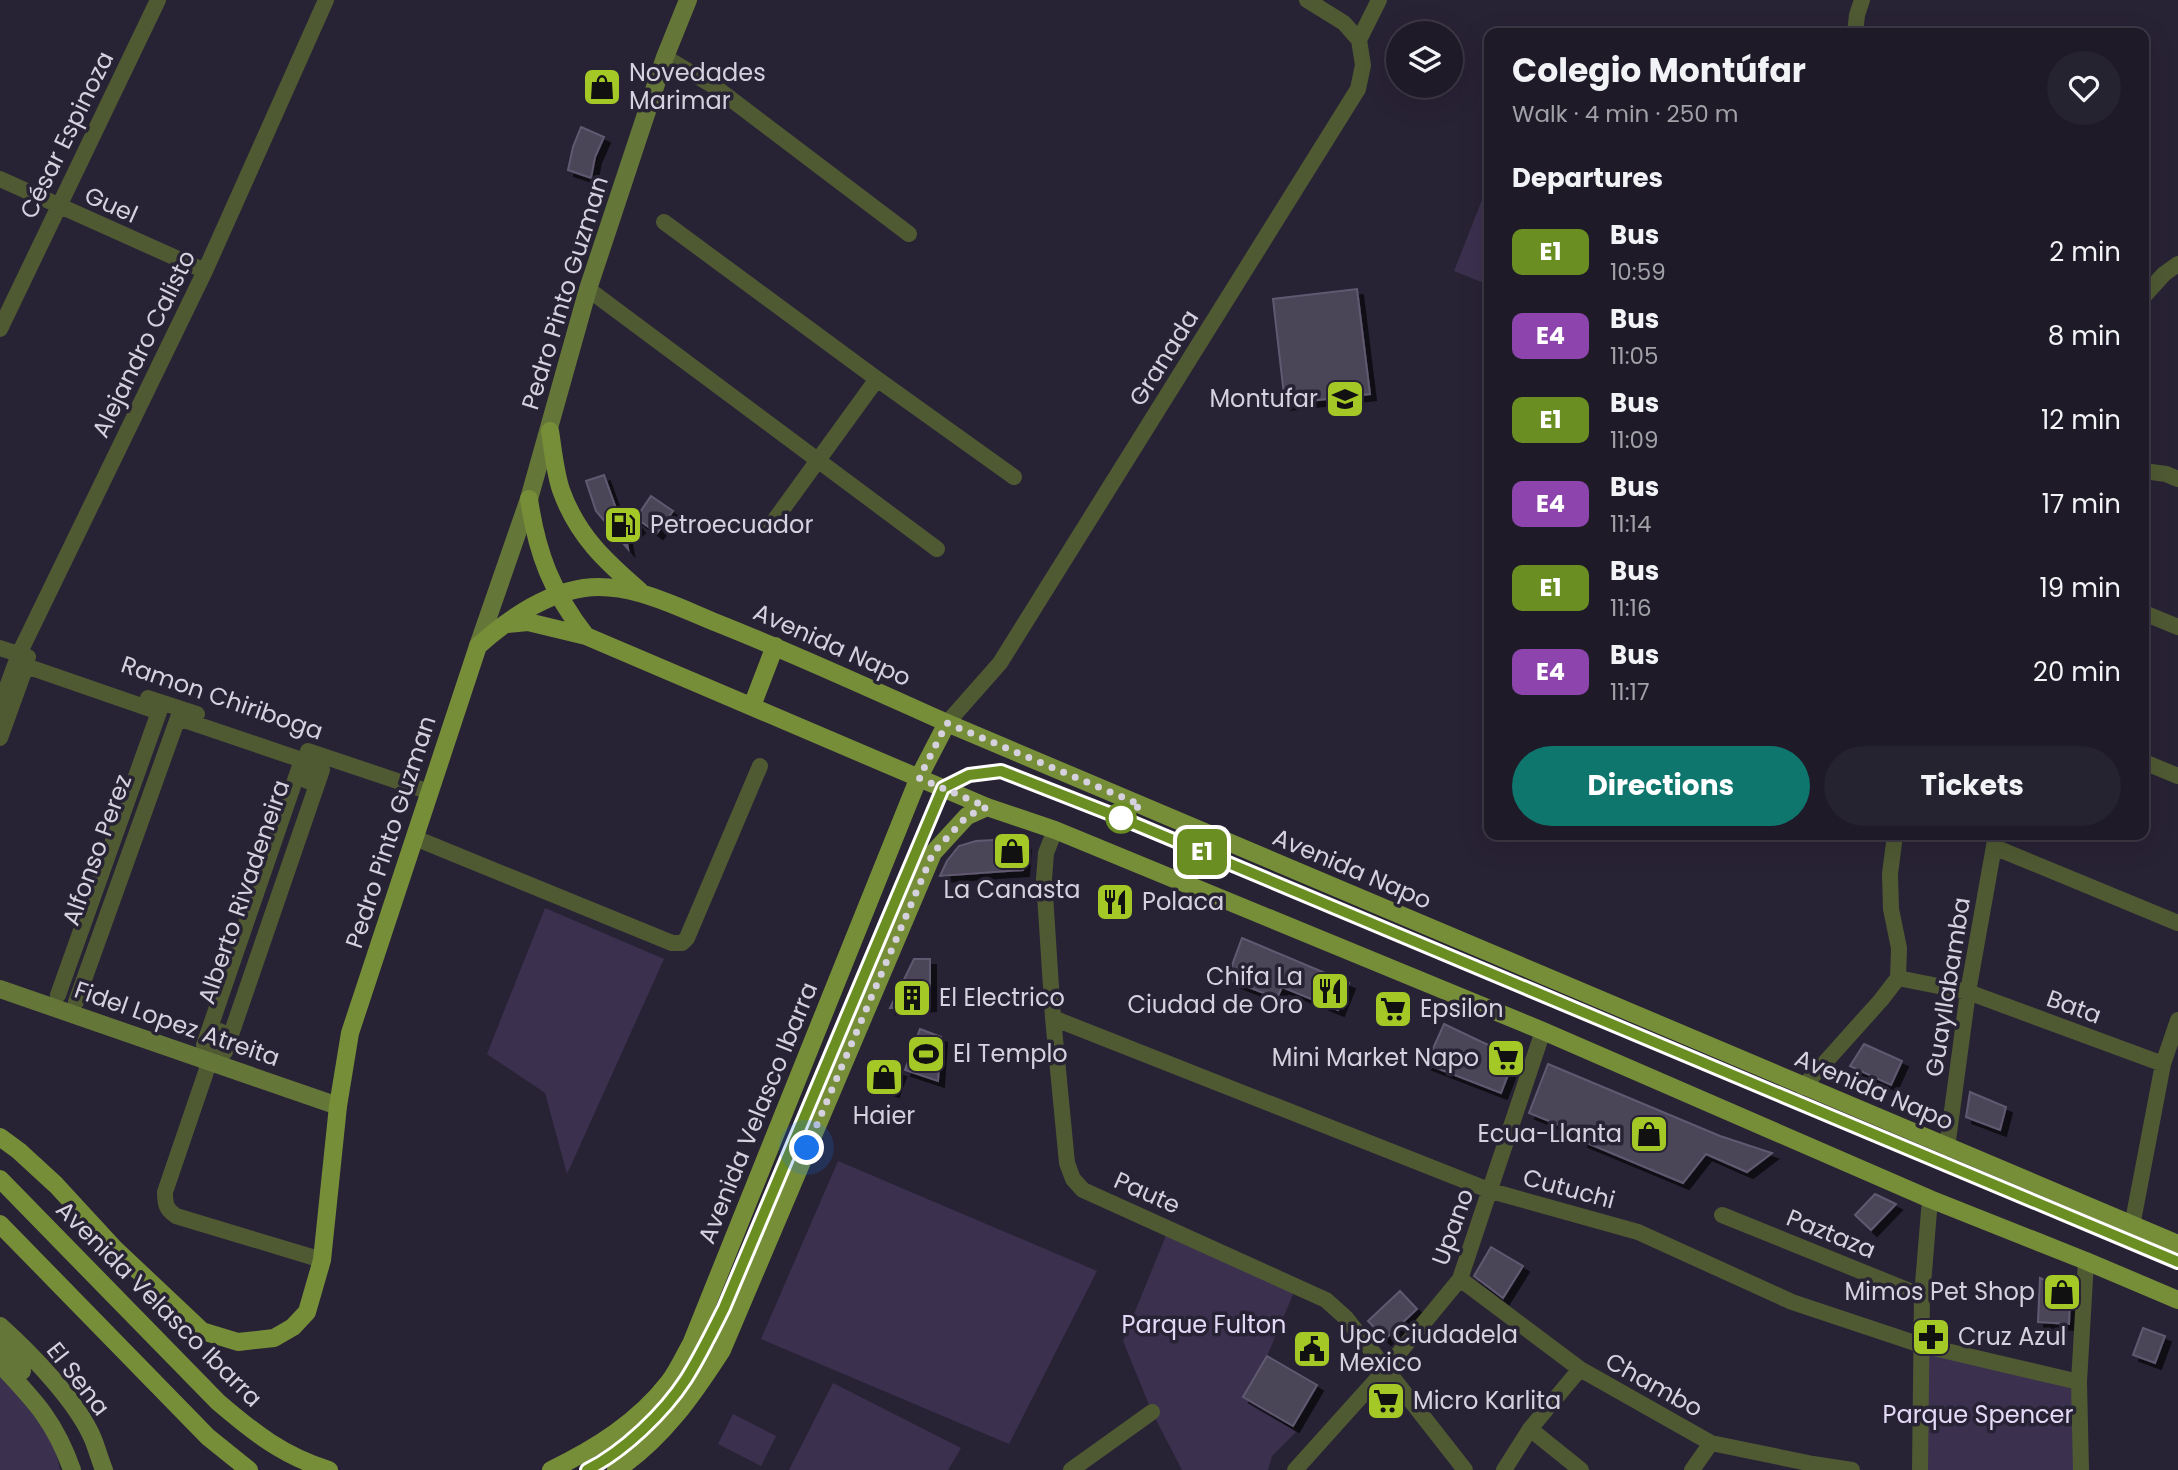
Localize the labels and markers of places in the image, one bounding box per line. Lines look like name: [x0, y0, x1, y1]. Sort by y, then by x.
place label: Novedades Marimar: [629, 56, 766, 117]
shop icon: Novedades Marimar: [581, 66, 623, 108]
school or university icon: Montufar: [1324, 378, 1366, 420]
place label: Montufar: [1209, 382, 1318, 415]
fuel station icon: Petroecuador: [602, 504, 644, 546]
place label: Petroecuador: [650, 508, 813, 541]
unlabelled marker: [1106, 803, 1136, 833]
shop icon: La Canasta: [991, 830, 1033, 872]
place label: La Canasta: [944, 873, 1080, 906]
restaurant icon: Polaca: [1094, 881, 1136, 923]
place label: Polaca: [1142, 885, 1224, 918]
place label: Chifa La Ciudad de Oro: [1127, 960, 1303, 1021]
restaurant icon: Chifa La Ciudad de Oro: [1309, 970, 1351, 1012]
building icon: El Electrico: [891, 977, 933, 1019]
place label: El Electrico: [939, 981, 1065, 1014]
supermarket icon: Epsilon: [1372, 988, 1414, 1030]
place label: Epsilon: [1420, 992, 1504, 1025]
sports icon: El Templo: [905, 1033, 947, 1075]
place label: El Templo: [953, 1037, 1068, 1070]
supermarket icon: Mini Market Napo: [1485, 1037, 1527, 1079]
place label: Mini Market Napo: [1272, 1041, 1479, 1074]
shop icon: Haier: [863, 1056, 905, 1098]
place label: Haier: [853, 1099, 915, 1132]
shop icon: Ecua-Llanta: [1628, 1113, 1670, 1155]
place label: Ecua-Llanta: [1477, 1117, 1622, 1150]
shop icon: Mimos Pet Shop: [2041, 1271, 2083, 1313]
place label: Mimos Pet Shop: [1844, 1275, 2035, 1308]
pharmacy icon: Cruz Azul: [1910, 1316, 1952, 1358]
place label: Upc Ciudadela Mexico: [1339, 1318, 1518, 1379]
place label: Cruz Azul: [1958, 1320, 2067, 1353]
public building icon: Upc Ciudadela Mexico: [1291, 1328, 1333, 1370]
supermarket icon: Micro Karlita: [1365, 1380, 1407, 1422]
place label: Micro Karlita: [1413, 1384, 1561, 1417]

